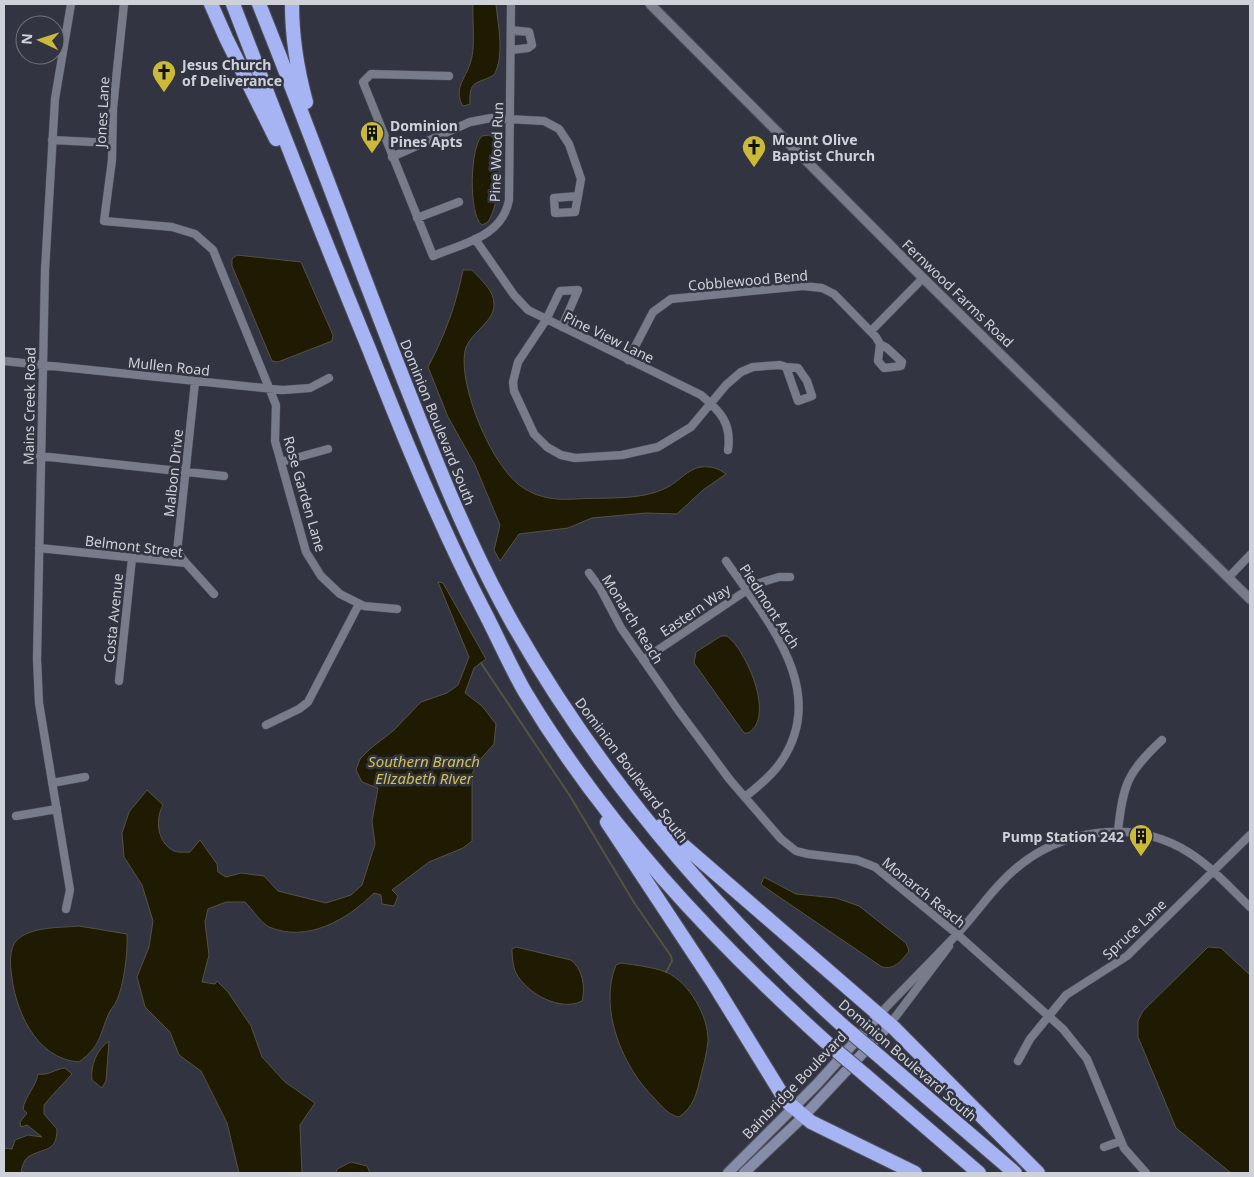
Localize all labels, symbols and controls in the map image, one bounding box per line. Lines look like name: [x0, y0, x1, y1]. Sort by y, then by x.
north arrow: [15, 15, 65, 65]
text: N: [17, 33, 36, 45]
place label: Jesus Church of Deliverance: [180, 55, 282, 90]
church icon: Jesus Church of Deliverance: [151, 59, 177, 93]
street label: Jones Lane: [91, 76, 113, 150]
street label: Pine Wood Run: [485, 102, 507, 202]
place label: Dominion Pines Apts: [390, 116, 463, 151]
building icon: Dominion Pines Apts: [359, 120, 385, 154]
place label: Mount Olive Baptist Church: [772, 130, 875, 165]
church icon: Mount Olive Baptist Church: [741, 134, 767, 168]
street label: Fernwood Farms Road: [898, 235, 1018, 351]
street label: Cobblewood Bend: [687, 265, 809, 295]
street label: Pine View Lane: [561, 307, 657, 367]
street label: Dominion Boulevard South: [396, 336, 480, 508]
street label: Mains Creek Road: [18, 347, 40, 465]
street label: Mullen Road: [127, 352, 211, 380]
street label: Malbon Drive: [159, 428, 187, 518]
street label: Rose Garden Lane: [279, 434, 331, 554]
street label: Belmont Street: [84, 531, 184, 561]
street label: Piedmont Arch: [736, 560, 804, 652]
street label: Monarch Reach: [598, 571, 668, 667]
street label: Costa Avenue: [99, 572, 127, 664]
street label: Eastern Way: [656, 579, 735, 641]
street label: Dominion Boulevard South: [571, 694, 693, 846]
water label: Southern Branch Elizabeth River: [368, 751, 480, 788]
building icon: Pump Station 242: [1128, 823, 1154, 857]
place label: Pump Station 242: [1002, 827, 1124, 846]
street label: Monarch Reach: [878, 853, 970, 931]
street label: Spruce Lane: [1098, 894, 1170, 963]
street label: Dominion Boulevard South: [835, 995, 981, 1125]
street label: Bainbridge Boulevard: [738, 1027, 850, 1143]

